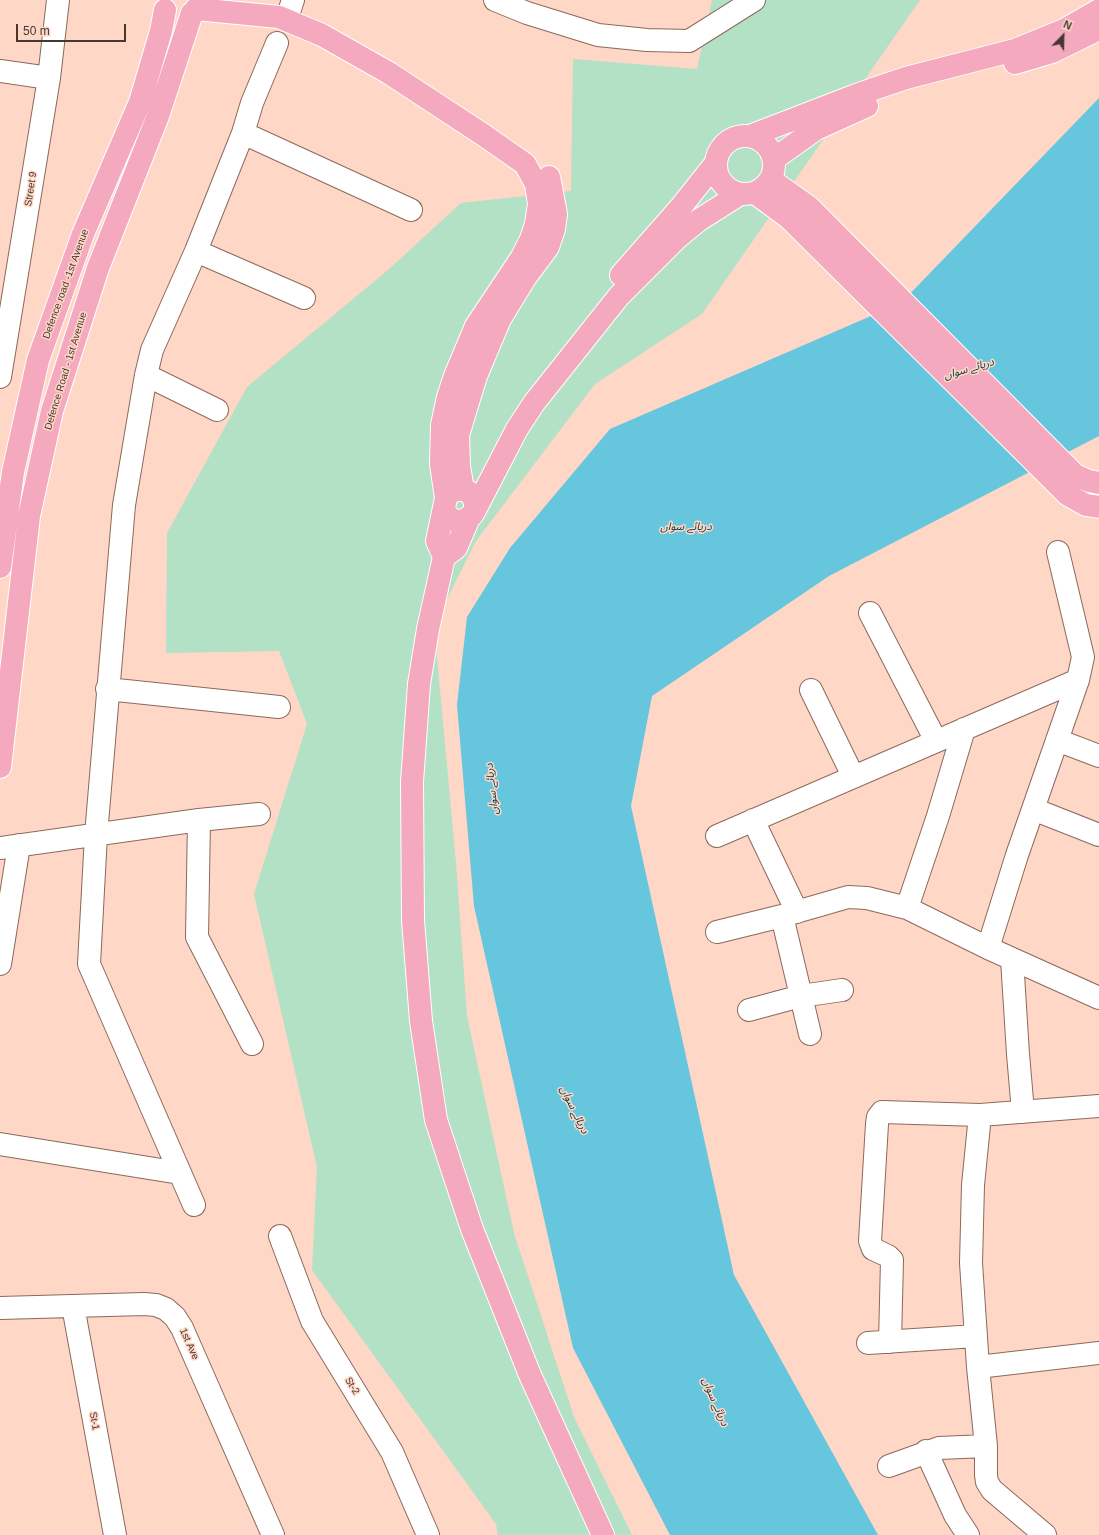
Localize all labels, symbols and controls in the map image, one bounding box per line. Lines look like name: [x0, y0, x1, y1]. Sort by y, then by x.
scale bar: [18, 16, 128, 42]
north arrow: [1043, 16, 1083, 56]
text: N: [1062, 18, 1074, 32]
text: 50 m: [23, 24, 50, 38]
street label: Street 9: [22, 171, 40, 207]
street label: Defence road -1st Avenue: [41, 227, 91, 341]
street label: Defence Road - 1st Avenue: [42, 311, 90, 431]
water label: دریائے سواں: [942, 356, 996, 382]
water label: دریائے سواں: [660, 520, 712, 534]
water label: دریائے سواں: [483, 763, 501, 815]
water label: دریائے سواں: [557, 1084, 591, 1136]
street label: 1st Ave: [177, 1326, 201, 1362]
street label: St-2: [342, 1375, 362, 1397]
water label: دریائے سواں: [699, 1376, 731, 1428]
street label: St-1: [86, 1411, 102, 1431]

